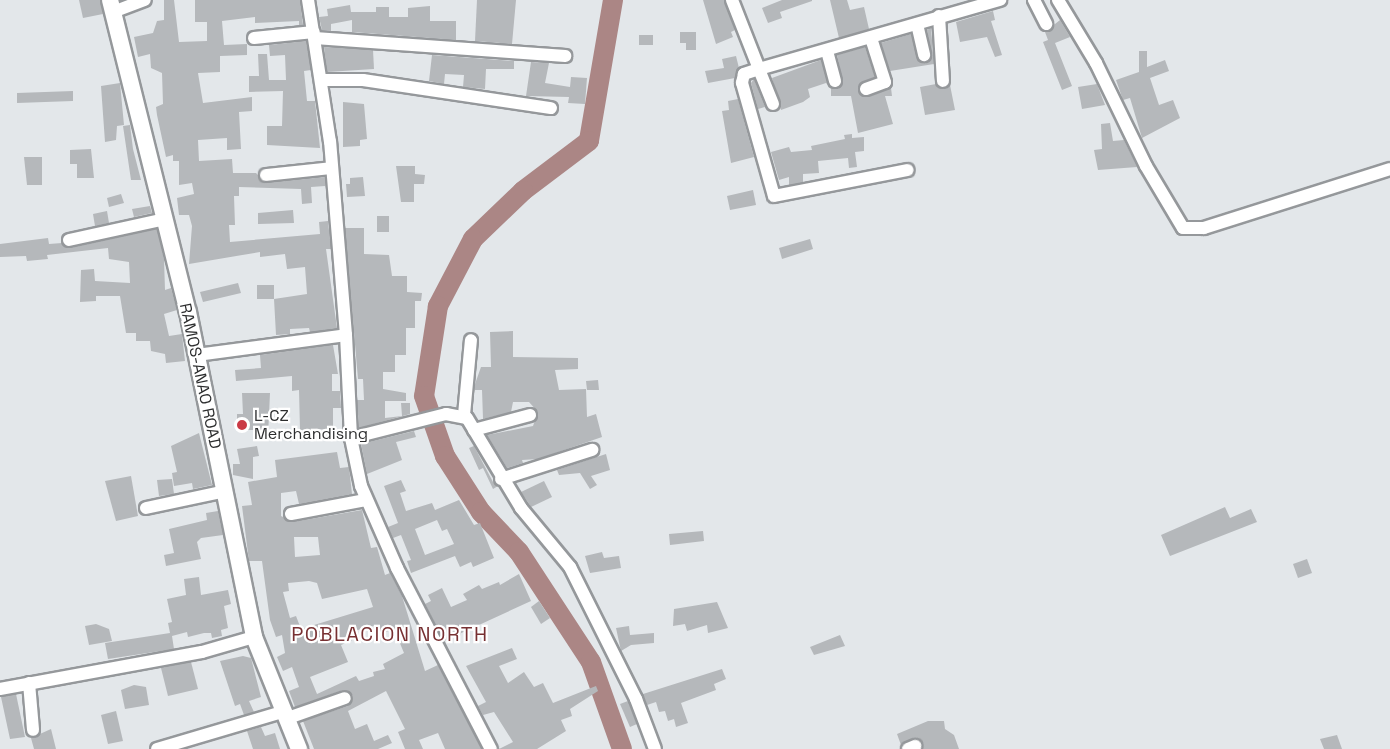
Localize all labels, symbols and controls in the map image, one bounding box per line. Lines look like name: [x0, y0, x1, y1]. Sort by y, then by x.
street label: RAMOS-ANAO ROAD: [175, 301, 225, 451]
place label: L-CZ Merchandising: [254, 406, 368, 444]
marker: L-CZ Merchandising: [235, 418, 249, 432]
district label: POBLACION NORTH: [291, 622, 489, 646]

